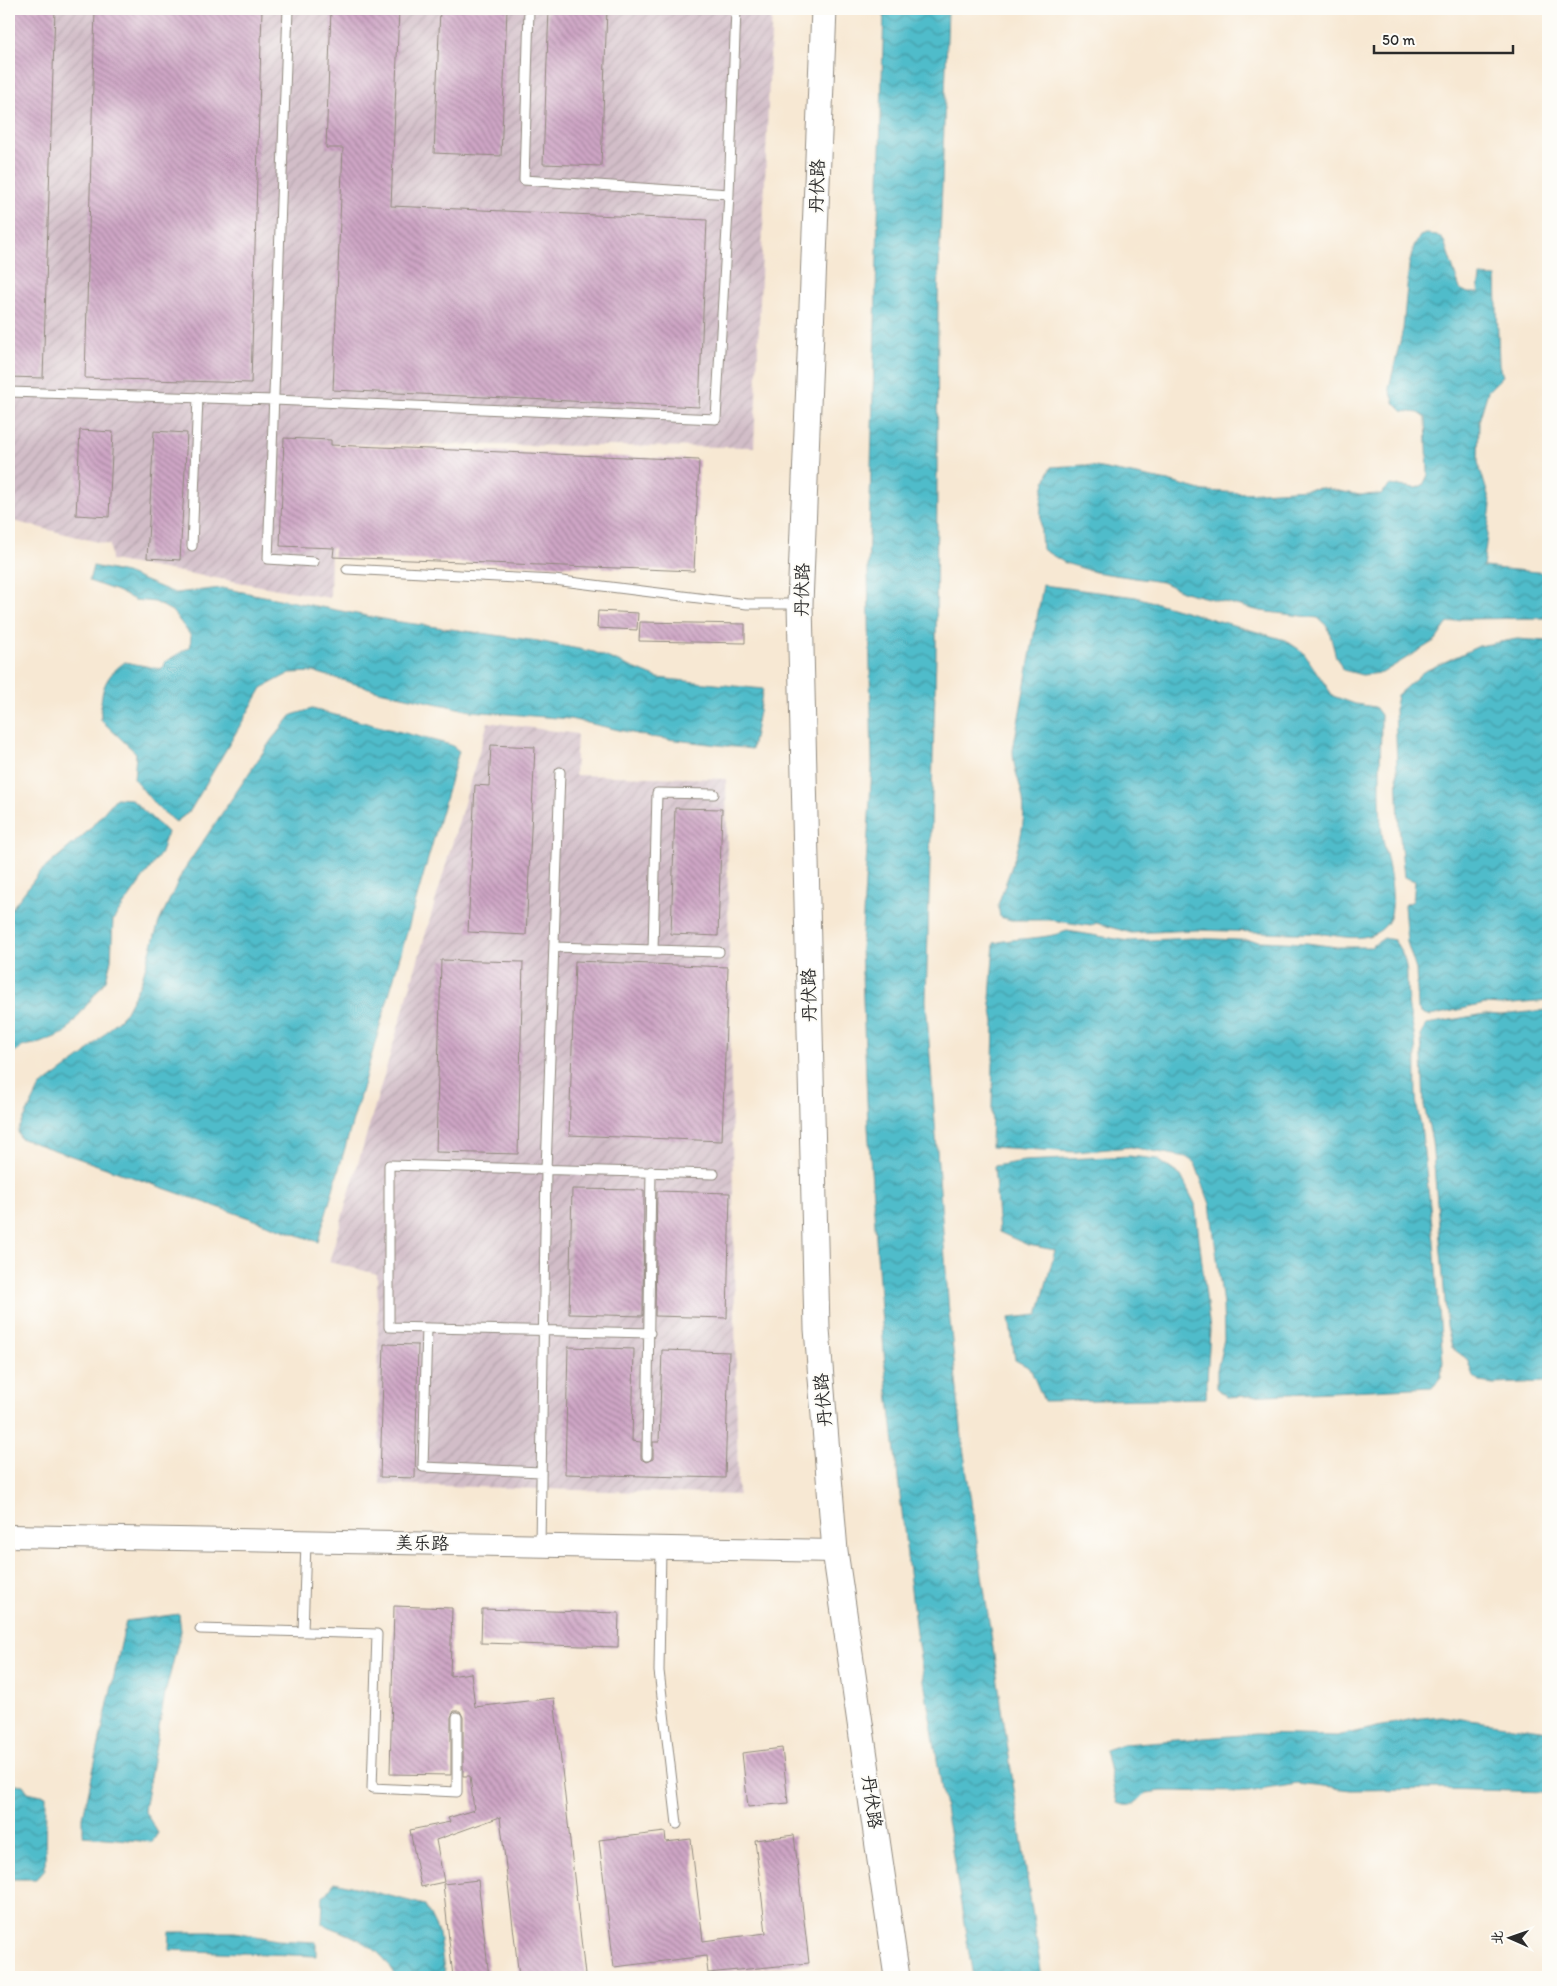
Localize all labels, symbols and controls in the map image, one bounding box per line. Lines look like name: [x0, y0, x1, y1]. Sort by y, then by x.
scale bar: [1374, 22, 1513, 54]
text: 50 m: [1382, 31, 1415, 49]
street label: 丹伏路: [805, 159, 829, 213]
street label: 丹伏路: [791, 563, 813, 617]
street label: 丹伏路: [798, 968, 820, 1022]
street label: 丹伏路: [810, 1372, 836, 1428]
street label: 美乐路: [395, 1532, 449, 1554]
street label: 丹伏路: [857, 1774, 887, 1830]
north arrow: [1484, 1914, 1534, 1964]
text: 北: [1489, 1930, 1506, 1945]

